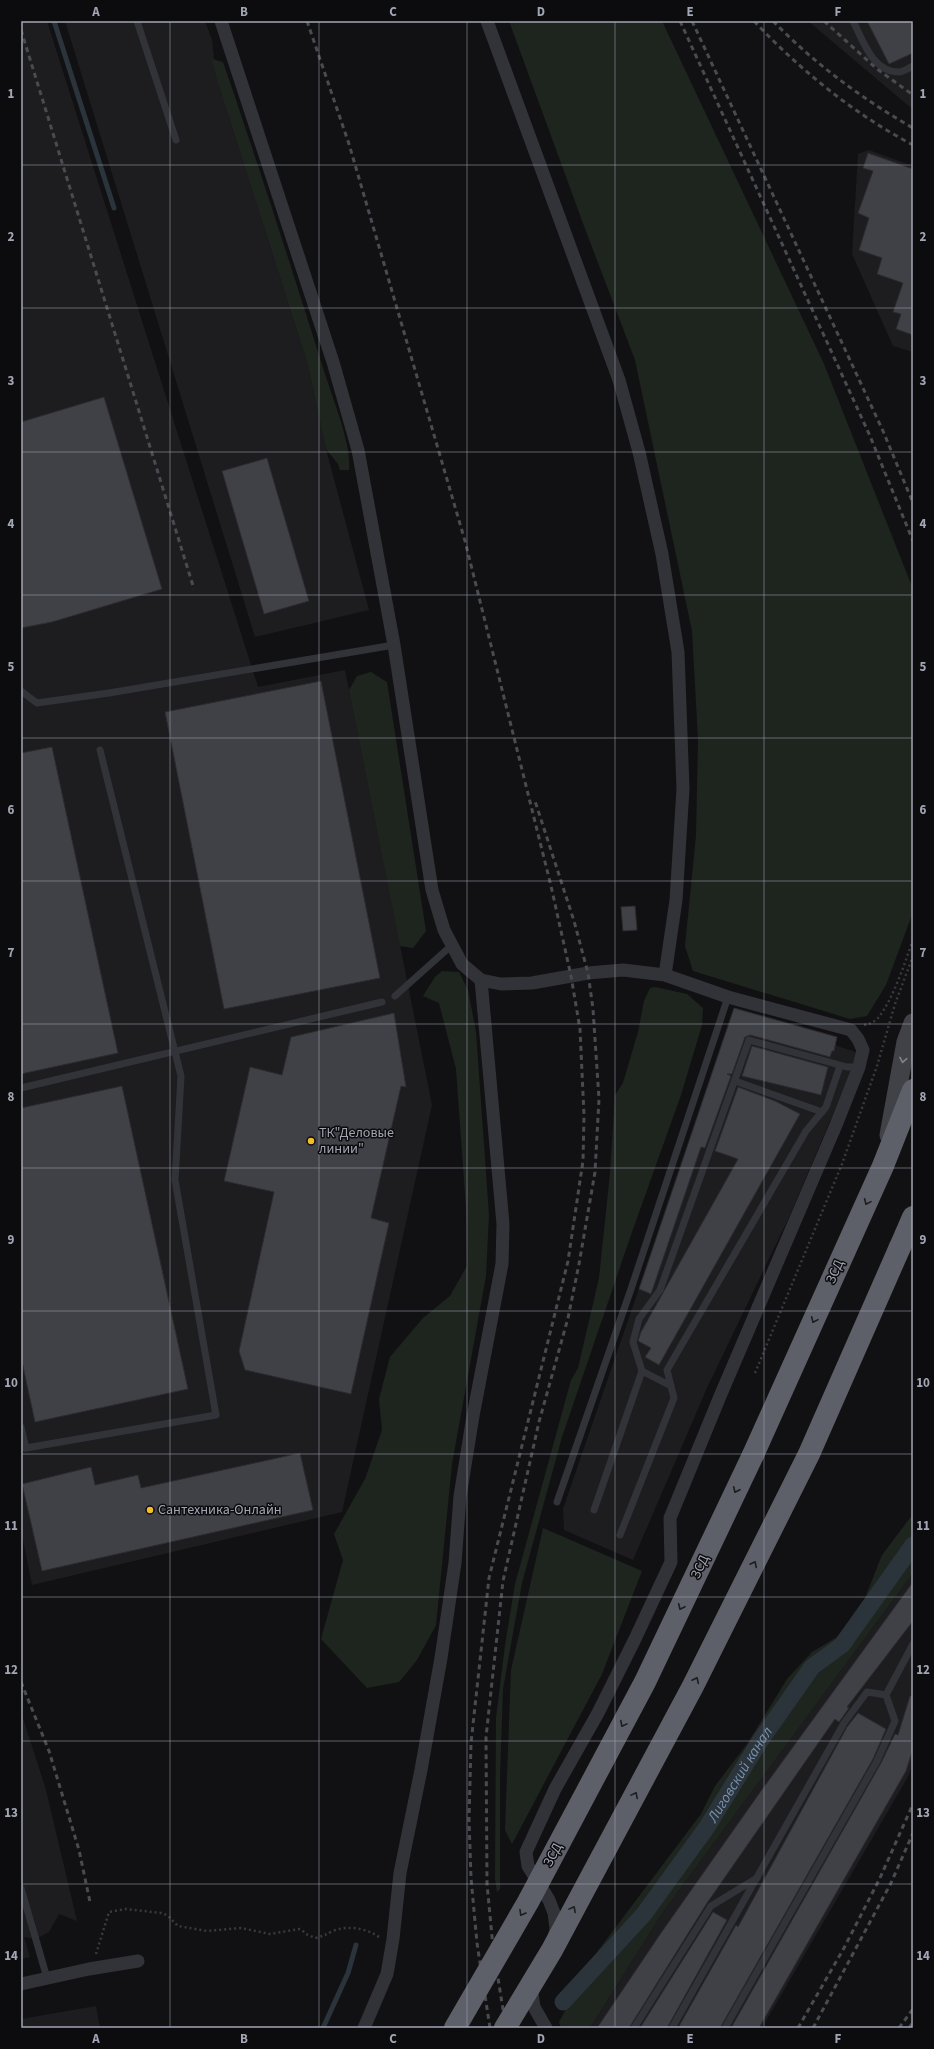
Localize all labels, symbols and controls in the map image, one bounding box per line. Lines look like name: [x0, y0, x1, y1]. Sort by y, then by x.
text: A: [91, 3, 100, 21]
text: B: [240, 3, 248, 21]
text: C: [389, 3, 397, 21]
text: D: [537, 3, 545, 21]
text: E: [686, 3, 694, 21]
text: F: [835, 3, 842, 21]
text: 1: [8, 85, 15, 103]
text: 1: [920, 85, 927, 103]
text: 2: [8, 228, 15, 246]
text: 2: [920, 228, 927, 246]
text: 3: [8, 372, 15, 390]
text: 3: [920, 372, 927, 390]
text: 4: [8, 515, 15, 533]
text: 4: [920, 515, 927, 533]
text: 5: [8, 658, 15, 676]
text: 5: [920, 658, 927, 676]
text: 6: [8, 801, 15, 819]
text: 6: [920, 801, 927, 819]
text: 7: [8, 944, 15, 962]
text: 7: [920, 944, 927, 962]
one-way arrow: [899, 1057, 907, 1064]
text: 8: [8, 1088, 15, 1106]
text: 8: [920, 1088, 927, 1106]
place label: ТК"Деловые линии": [319, 1123, 394, 1159]
marker: ТК"Деловые линии": [306, 1136, 316, 1146]
one-way arrow: [864, 1197, 872, 1205]
text: 9: [8, 1231, 15, 1249]
text: 9: [920, 1231, 927, 1249]
street label: ЗСД: [821, 1257, 849, 1287]
one-way arrow: [810, 1317, 818, 1324]
text: 10: [4, 1374, 18, 1392]
text: 10: [916, 1374, 930, 1392]
one-way arrow: [733, 1486, 741, 1493]
place label: Сантехника-Онлайн: [158, 1500, 282, 1520]
marker: Сантехника-Онлайн: [145, 1505, 155, 1515]
text: 11: [4, 1517, 18, 1535]
text: 11: [916, 1517, 930, 1535]
street label: ЗСД: [686, 1552, 714, 1582]
one-way arrow: [749, 1561, 757, 1568]
one-way arrow: [678, 1603, 686, 1611]
text: 12: [4, 1661, 18, 1679]
text: 12: [916, 1661, 930, 1679]
one-way arrow: [691, 1677, 698, 1684]
one-way arrow: [620, 1720, 628, 1727]
water label: Лиговский канал: [701, 1722, 778, 1827]
one-way arrow: [630, 1792, 637, 1799]
text: 13: [4, 1804, 18, 1822]
text: 13: [916, 1804, 930, 1822]
street label: ЗСД: [538, 1839, 568, 1871]
one-way arrow: [569, 1906, 576, 1914]
one-way arrow: [520, 1909, 527, 1916]
text: 14: [4, 1947, 18, 1965]
text: 14: [916, 1947, 930, 1965]
text: A: [91, 2030, 100, 2048]
text: B: [240, 2030, 248, 2048]
text: C: [389, 2030, 397, 2048]
text: D: [537, 2030, 545, 2048]
text: E: [686, 2030, 694, 2048]
text: F: [835, 2030, 842, 2048]

